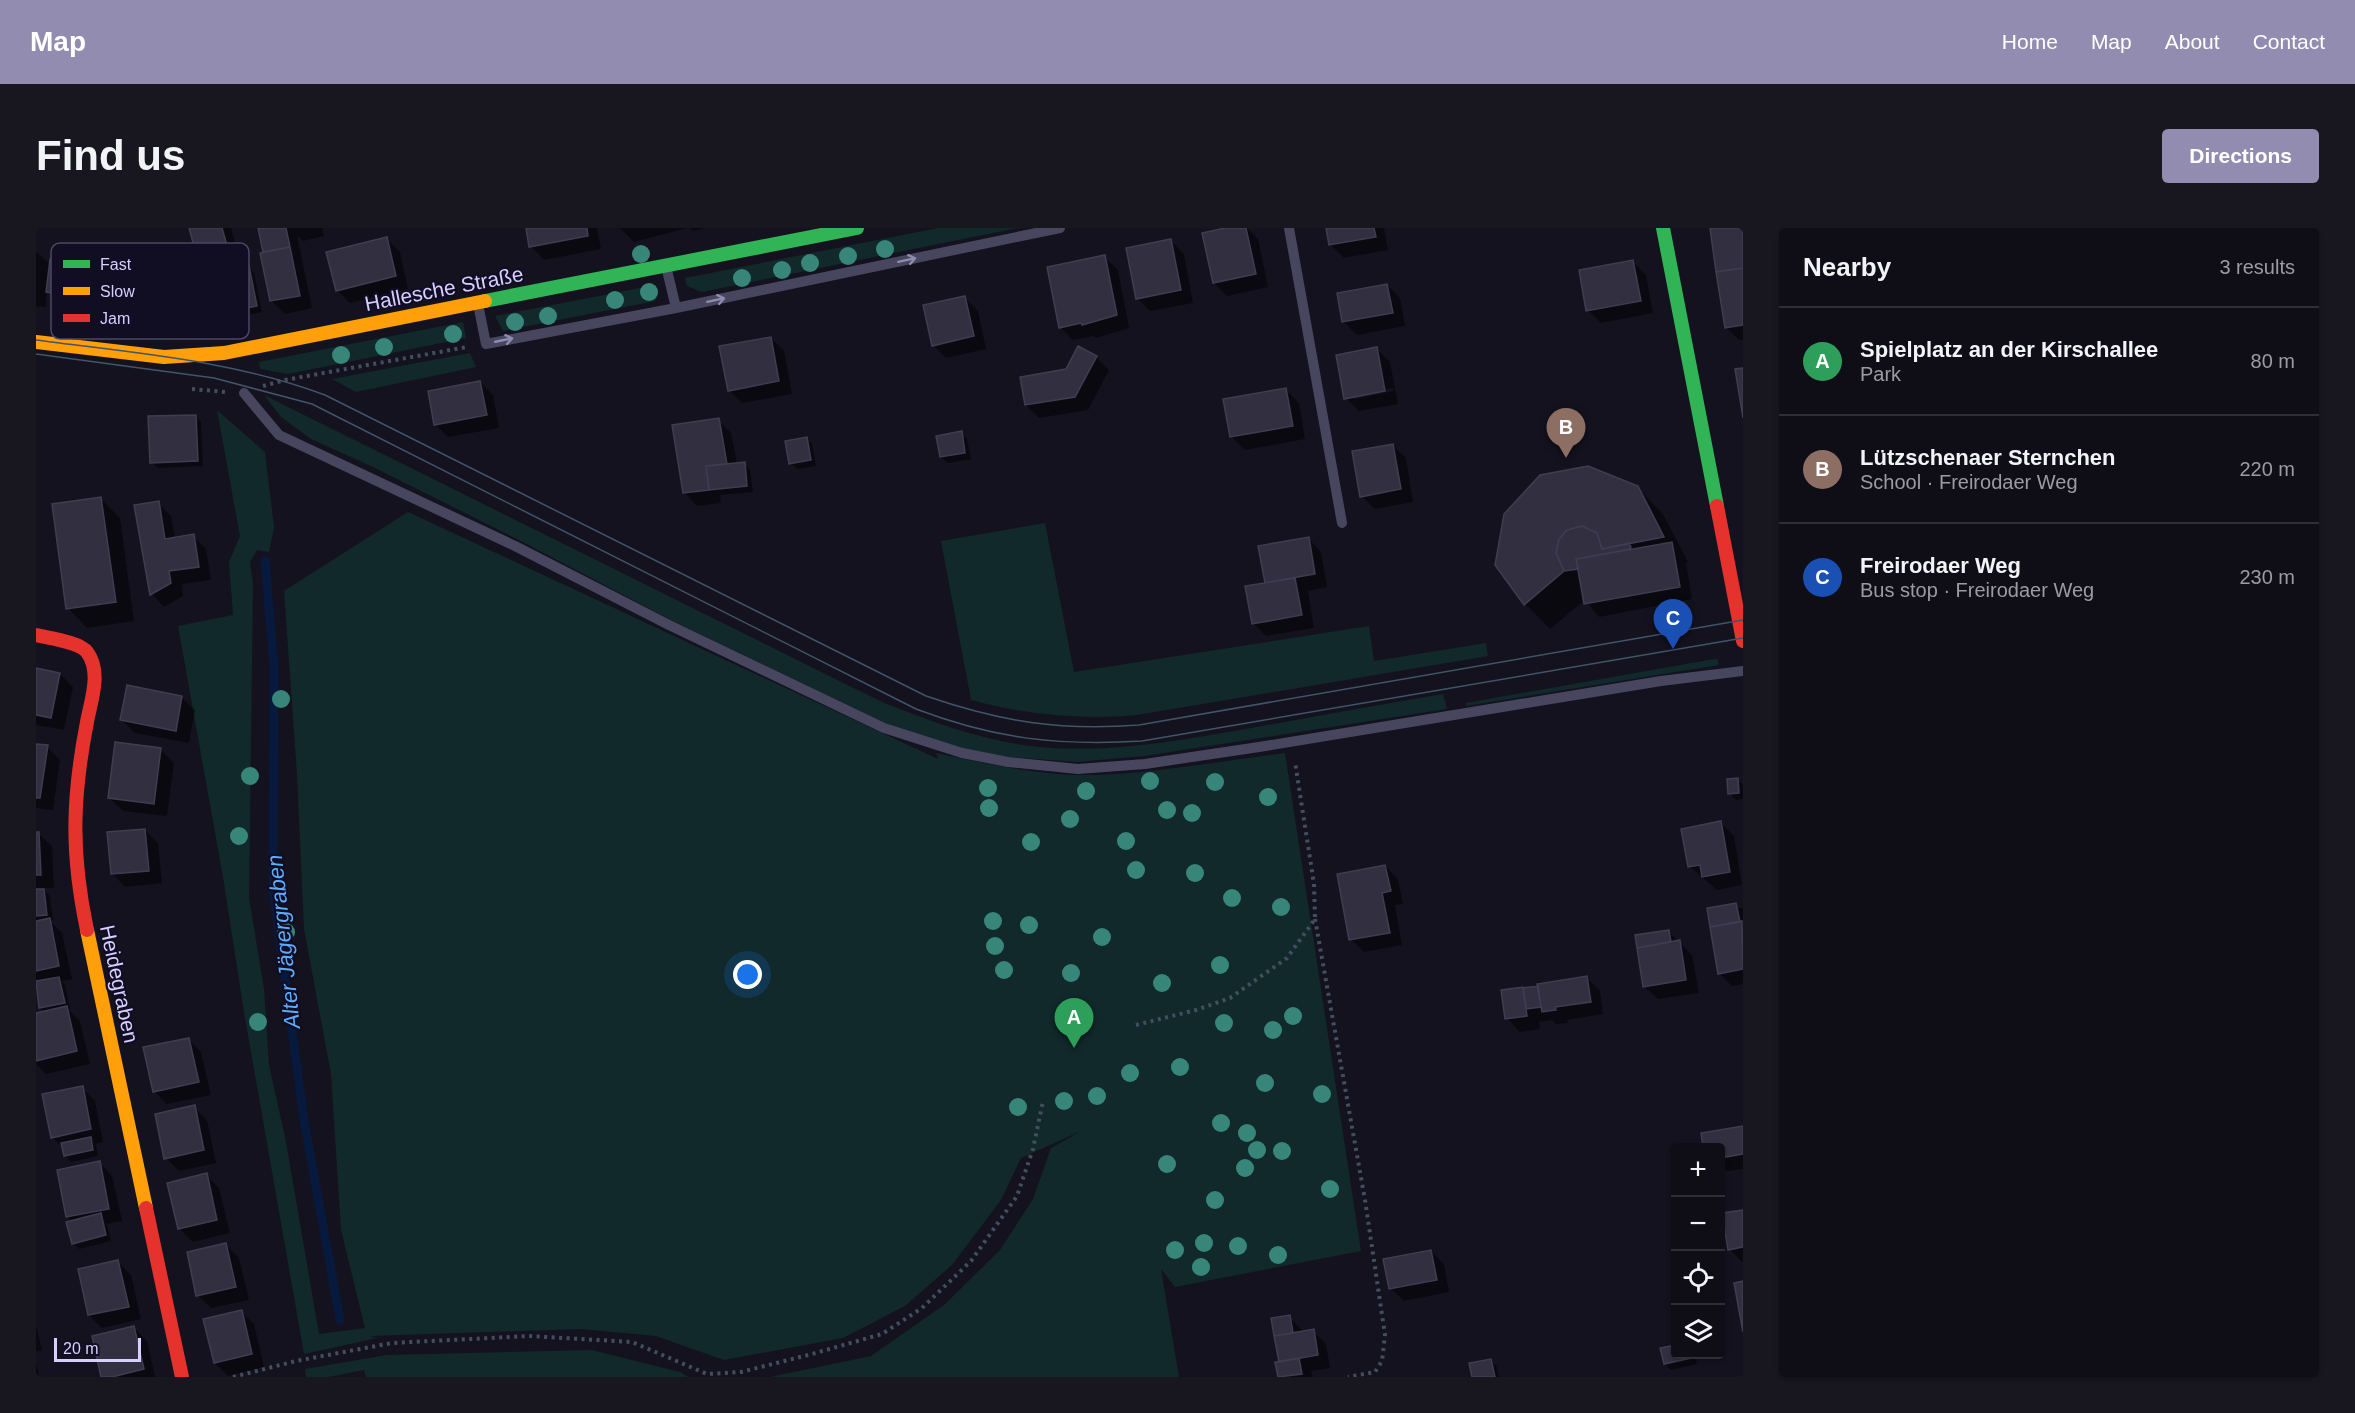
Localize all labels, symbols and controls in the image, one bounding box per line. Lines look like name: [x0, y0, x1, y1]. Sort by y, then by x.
text: Map: [30, 26, 86, 57]
text: Home: [2002, 30, 2058, 53]
text: Map: [2091, 30, 2132, 53]
text: About: [2165, 30, 2220, 53]
text: Contact: [2253, 30, 2325, 53]
button: Directions: [2162, 129, 2319, 183]
text: Find us: [36, 132, 185, 179]
legend: [51, 243, 249, 339]
text: Nearby: [1803, 252, 1891, 282]
one-way arrow: [897, 254, 916, 265]
text: Fast: [100, 256, 132, 273]
text: 3 results: [2219, 256, 2295, 278]
street label: Hallesche Straße: [363, 262, 525, 315]
text: Slow: [100, 283, 135, 300]
one-way arrow: [706, 293, 725, 305]
text: Jam: [100, 310, 130, 327]
one-way arrow: [494, 334, 513, 345]
text: Spielplatz an der Kirschallee: [1860, 337, 2158, 362]
text: A: [1815, 350, 1830, 372]
text: 80 m: [2251, 350, 2295, 372]
text: Park: [1860, 363, 1901, 385]
pin: B: [1546, 408, 1586, 458]
text: Lützschenaer Sternchen: [1860, 445, 2116, 470]
text: B: [1815, 458, 1830, 480]
text: 220 m: [2239, 458, 2295, 480]
text: School · Freirodaer Weg: [1860, 471, 2078, 493]
text: Freirodaer Weg: [1860, 553, 2021, 578]
text: C: [1815, 566, 1830, 588]
text: 230 m: [2239, 566, 2295, 588]
text: Bus stop · Freirodaer Weg: [1860, 579, 2094, 601]
pin: C: [1654, 600, 1692, 649]
water label: Alter Jägergraben: [262, 854, 305, 1032]
street label: Heidegraben: [96, 923, 143, 1045]
your location: [733, 960, 762, 989]
pin: A: [1054, 998, 1094, 1048]
map controls: [1671, 1143, 1725, 1359]
button: +: [1671, 1143, 1725, 1197]
button: −: [1671, 1197, 1725, 1251]
button: locate: [1671, 1251, 1725, 1305]
button: layers: [1671, 1305, 1725, 1359]
scale bar: [54, 1335, 141, 1362]
text: 20 m: [63, 1340, 99, 1357]

